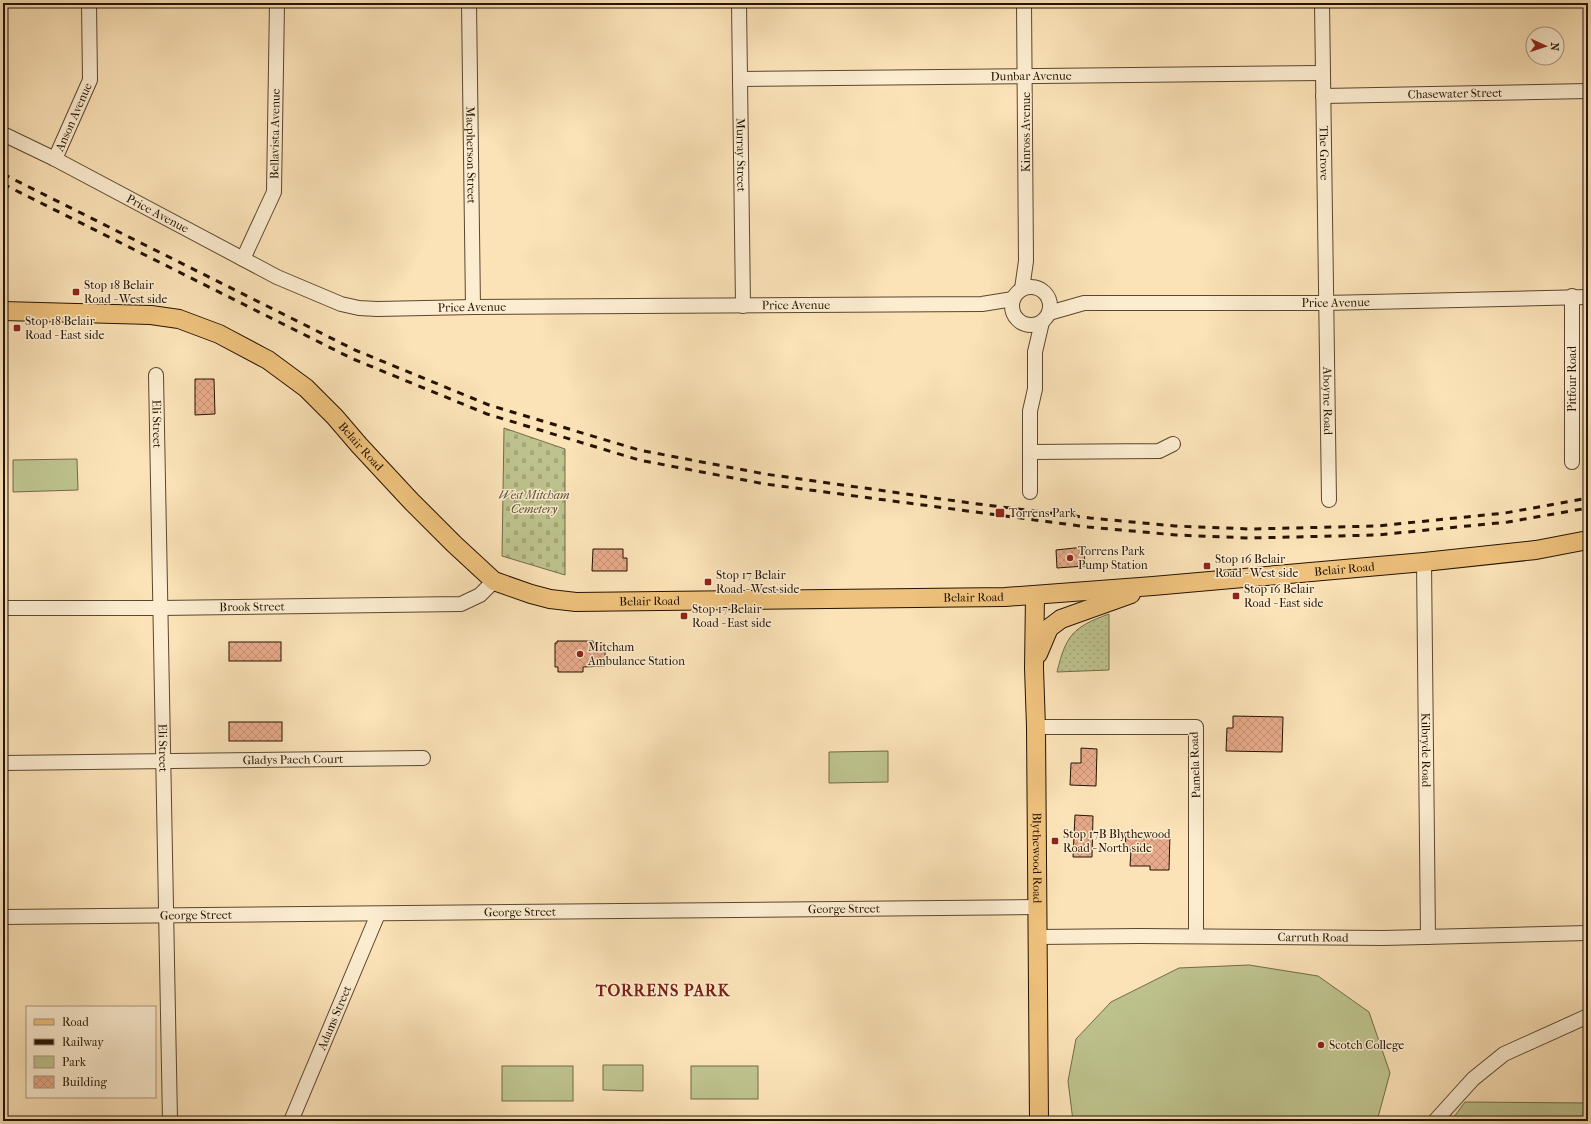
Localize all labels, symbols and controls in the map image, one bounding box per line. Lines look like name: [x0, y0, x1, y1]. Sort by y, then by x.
north arrow: [1525, 26, 1565, 66]
text: N: [1548, 42, 1561, 52]
street label: Dunbar Avenue: [990, 69, 1072, 83]
street label: Anson Avenue: [52, 80, 95, 154]
street label: Chasewater Street: [1408, 86, 1503, 101]
street label: Bellavista Avenue: [267, 88, 283, 179]
street label: Kinross Avenue: [1019, 92, 1033, 172]
street label: Macpherson Street: [463, 106, 479, 205]
street label: Murray Street: [734, 118, 749, 193]
street label: The Grove: [1317, 126, 1331, 180]
street label: Price Avenue: [124, 191, 191, 236]
place label: Stop 18 Belair Road - West side: [84, 278, 168, 306]
marker: Stop 18 Belair Road - West side: [71, 287, 81, 297]
street label: Price Avenue: [1301, 295, 1370, 310]
street label: Price Avenue: [762, 298, 830, 312]
street label: Price Avenue: [438, 300, 506, 315]
place label: Stop 18 Belair Road - East side: [25, 314, 105, 342]
marker: Stop 18 Belair Road - East side: [12, 323, 22, 333]
street label: Pitfour Road: [1565, 346, 1579, 412]
street label: Aboyne Road: [1320, 366, 1335, 436]
street label: Eli Street: [149, 400, 164, 449]
street label: Belair Road: [336, 419, 387, 474]
park label: West Mitcham Cemetery: [498, 488, 570, 516]
place label: Torrens Park: [1009, 506, 1077, 520]
marker: Torrens Park: [994, 507, 1006, 519]
place label: Torrens Park Pump Station: [1078, 544, 1148, 572]
place label: Stop 16 Belair Road - West side: [1215, 552, 1299, 580]
marker: Torrens Park Pump Station: [1065, 553, 1075, 563]
street label: Belair Road: [1314, 559, 1376, 579]
marker: Stop 16 Belair Road - West side: [1202, 561, 1212, 571]
place label: Stop 17 Belair Road - West side: [716, 568, 800, 596]
marker: Stop 17 Belair Road - West side: [703, 577, 713, 587]
place label: Stop 16 Belair Road - East side: [1244, 582, 1324, 610]
street label: Belair Road: [943, 590, 1004, 605]
marker: Stop 16 Belair Road - East side: [1231, 591, 1241, 601]
street label: Belair Road: [619, 594, 680, 608]
street label: Brook Street: [219, 599, 286, 614]
place label: Stop 17 Belair Road - East side: [692, 602, 772, 630]
marker: Stop 17 Belair Road - East side: [679, 611, 689, 621]
place label: Mitcham Ambulance Station: [587, 640, 685, 668]
marker: Mitcham Ambulance Station: [575, 649, 585, 659]
street label: Kilbryde Road: [1419, 713, 1433, 788]
street label: Eli Street: [156, 724, 170, 773]
street label: Pamela Road: [1187, 731, 1203, 799]
street label: Gladys Paech Court: [243, 752, 344, 767]
street label: Blythewood Road: [1030, 812, 1044, 904]
place label: Stop 17B Blythewood Road - North side: [1063, 827, 1171, 855]
marker: Stop 17B Blythewood Road - North side: [1050, 836, 1060, 846]
street label: George Street: [808, 902, 881, 916]
street label: George Street: [484, 905, 557, 919]
street label: George Street: [160, 908, 233, 922]
street label: Carruth Road: [1277, 930, 1349, 945]
district label: TORRENS PARK: [595, 981, 731, 1000]
street label: Adams Street: [314, 983, 354, 1053]
legend: [26, 1006, 156, 1098]
text: Road: [62, 1015, 89, 1029]
text: Railway: [62, 1035, 104, 1049]
place label: Scotch College: [1329, 1038, 1404, 1052]
marker: Scotch College: [1316, 1040, 1326, 1050]
text: Park: [62, 1055, 87, 1069]
text: Building: [62, 1075, 107, 1089]

